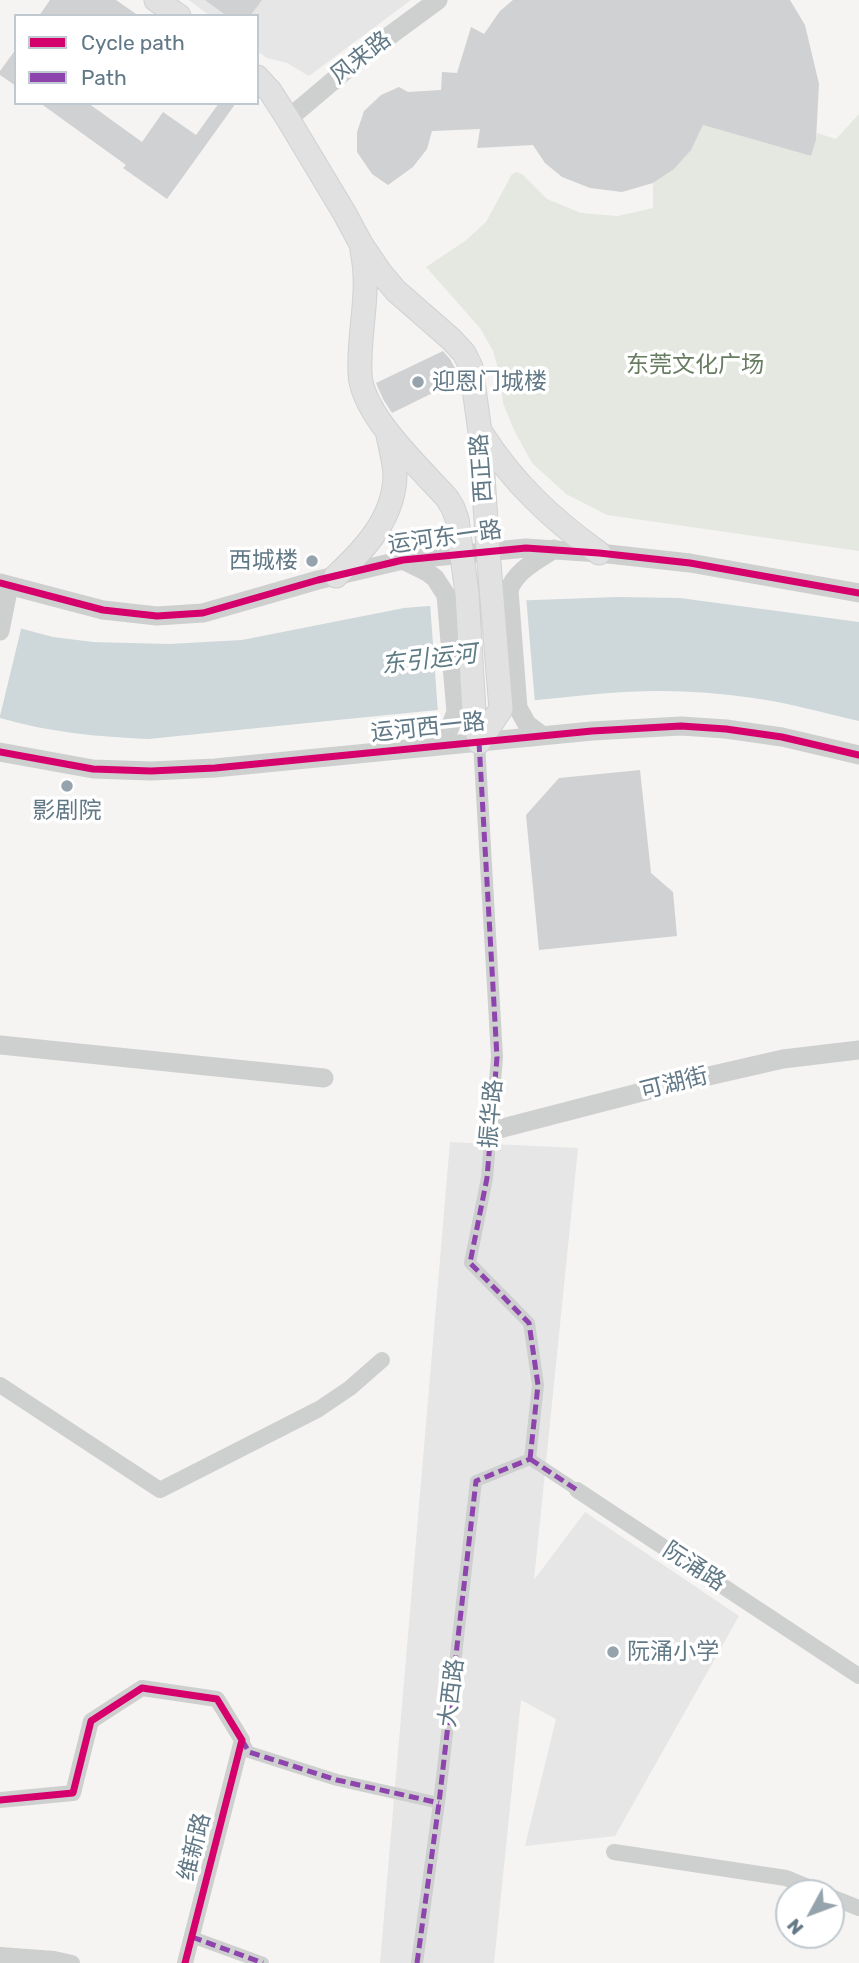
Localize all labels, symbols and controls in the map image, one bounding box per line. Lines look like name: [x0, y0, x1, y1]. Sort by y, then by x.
legend: [14, 14, 259, 105]
street label: 风来路: [325, 26, 397, 90]
text: Cycle path: [81, 30, 185, 55]
text: Path: [81, 65, 127, 90]
park label: 东莞文化广场: [626, 351, 764, 379]
place label: 迎恩门城楼: [432, 368, 547, 396]
marker: 迎恩门城楼: [410, 374, 426, 390]
street label: 西正路: [466, 433, 498, 503]
street label: 运河东一路: [386, 516, 504, 560]
place label: 西城楼: [229, 547, 298, 575]
marker: 西城楼: [304, 553, 320, 569]
water label: 东引运河: [380, 640, 478, 680]
street label: 运河西一路: [369, 708, 487, 748]
marker: 影剧院: [59, 778, 75, 794]
place label: 影剧院: [33, 797, 101, 825]
street label: 可湖街: [637, 1062, 711, 1106]
street label: 振华路: [475, 1078, 509, 1150]
street label: 阮涌路: [658, 1537, 730, 1597]
place label: 阮涌小学: [627, 1638, 719, 1666]
marker: 阮涌小学: [605, 1644, 621, 1660]
street label: 大西路: [434, 1657, 470, 1729]
street label: 维新路: [173, 1810, 217, 1884]
north arrow: [775, 1879, 845, 1949]
text: N: [782, 1914, 808, 1940]

